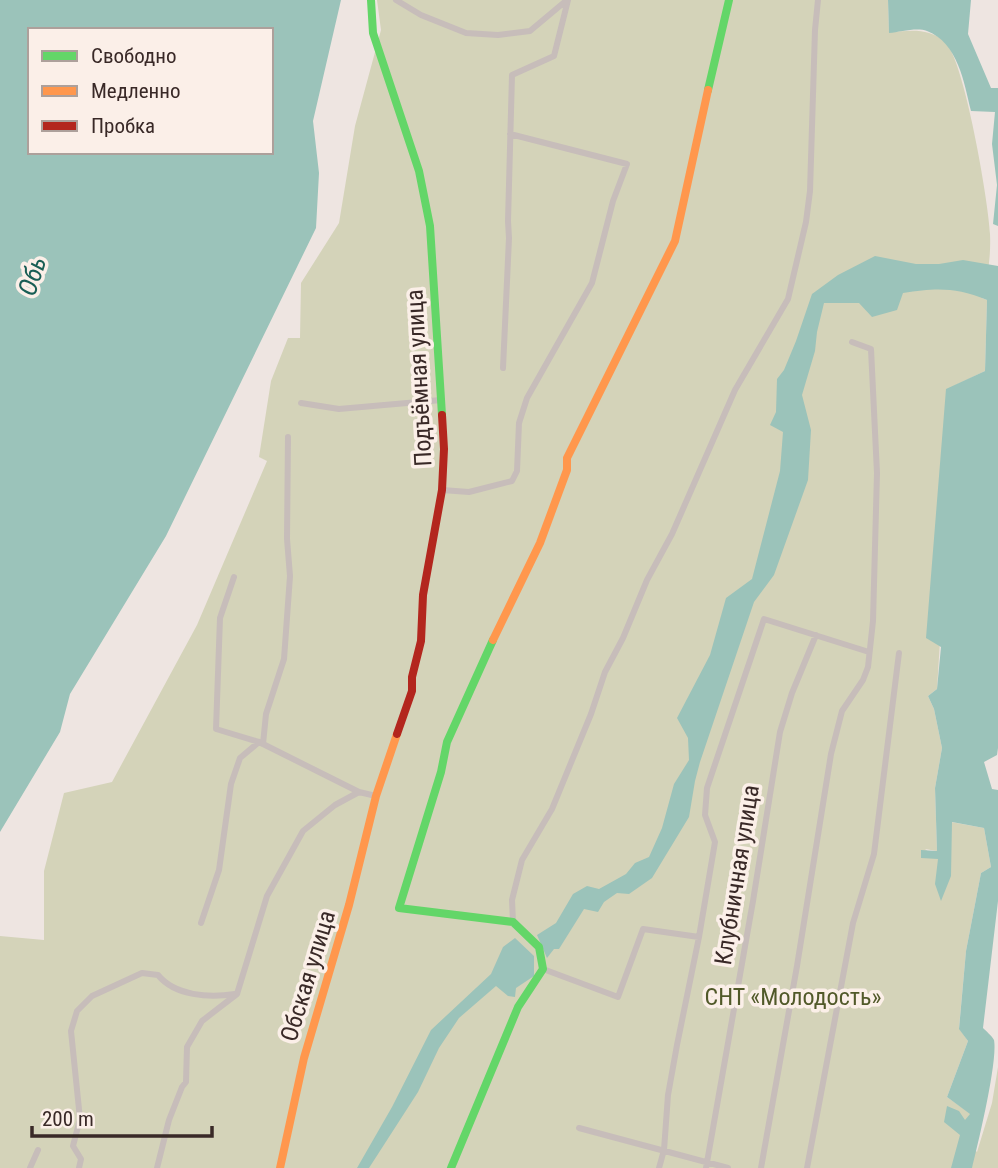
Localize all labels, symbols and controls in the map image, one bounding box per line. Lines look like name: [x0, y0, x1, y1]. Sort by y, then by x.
legend: [28, 28, 273, 154]
text: Свободно: [91, 44, 177, 68]
text: Медленно: [91, 79, 180, 103]
text: Пробка: [91, 114, 155, 138]
water label: Обь: [12, 253, 52, 299]
street label: Подъёмная улица: [400, 289, 438, 467]
street label: Клубничная улица: [709, 783, 765, 967]
street label: Обская улица: [275, 907, 341, 1045]
park label: СНТ «Молодость»: [705, 983, 881, 1011]
scale bar: [32, 1094, 212, 1138]
text: 200 m: [42, 1107, 94, 1131]

